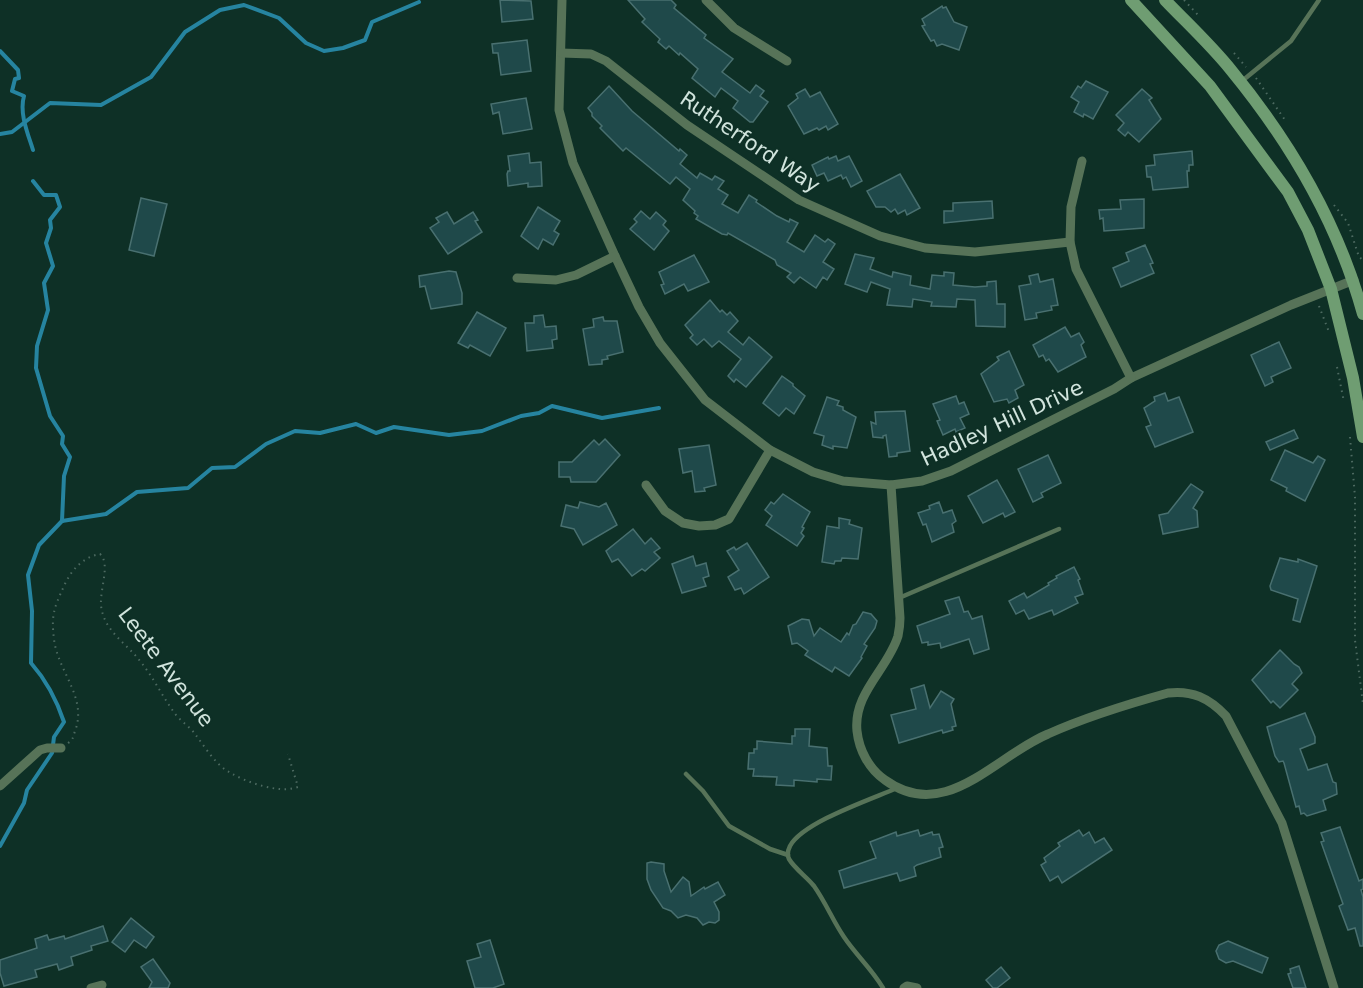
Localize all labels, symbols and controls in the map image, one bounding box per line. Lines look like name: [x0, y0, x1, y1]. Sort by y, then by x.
street label: Rutherford Way: [676, 86, 824, 198]
street label: Hadley Hill Drive: [917, 375, 1087, 471]
street label: Leete Avenue: [113, 603, 219, 731]

